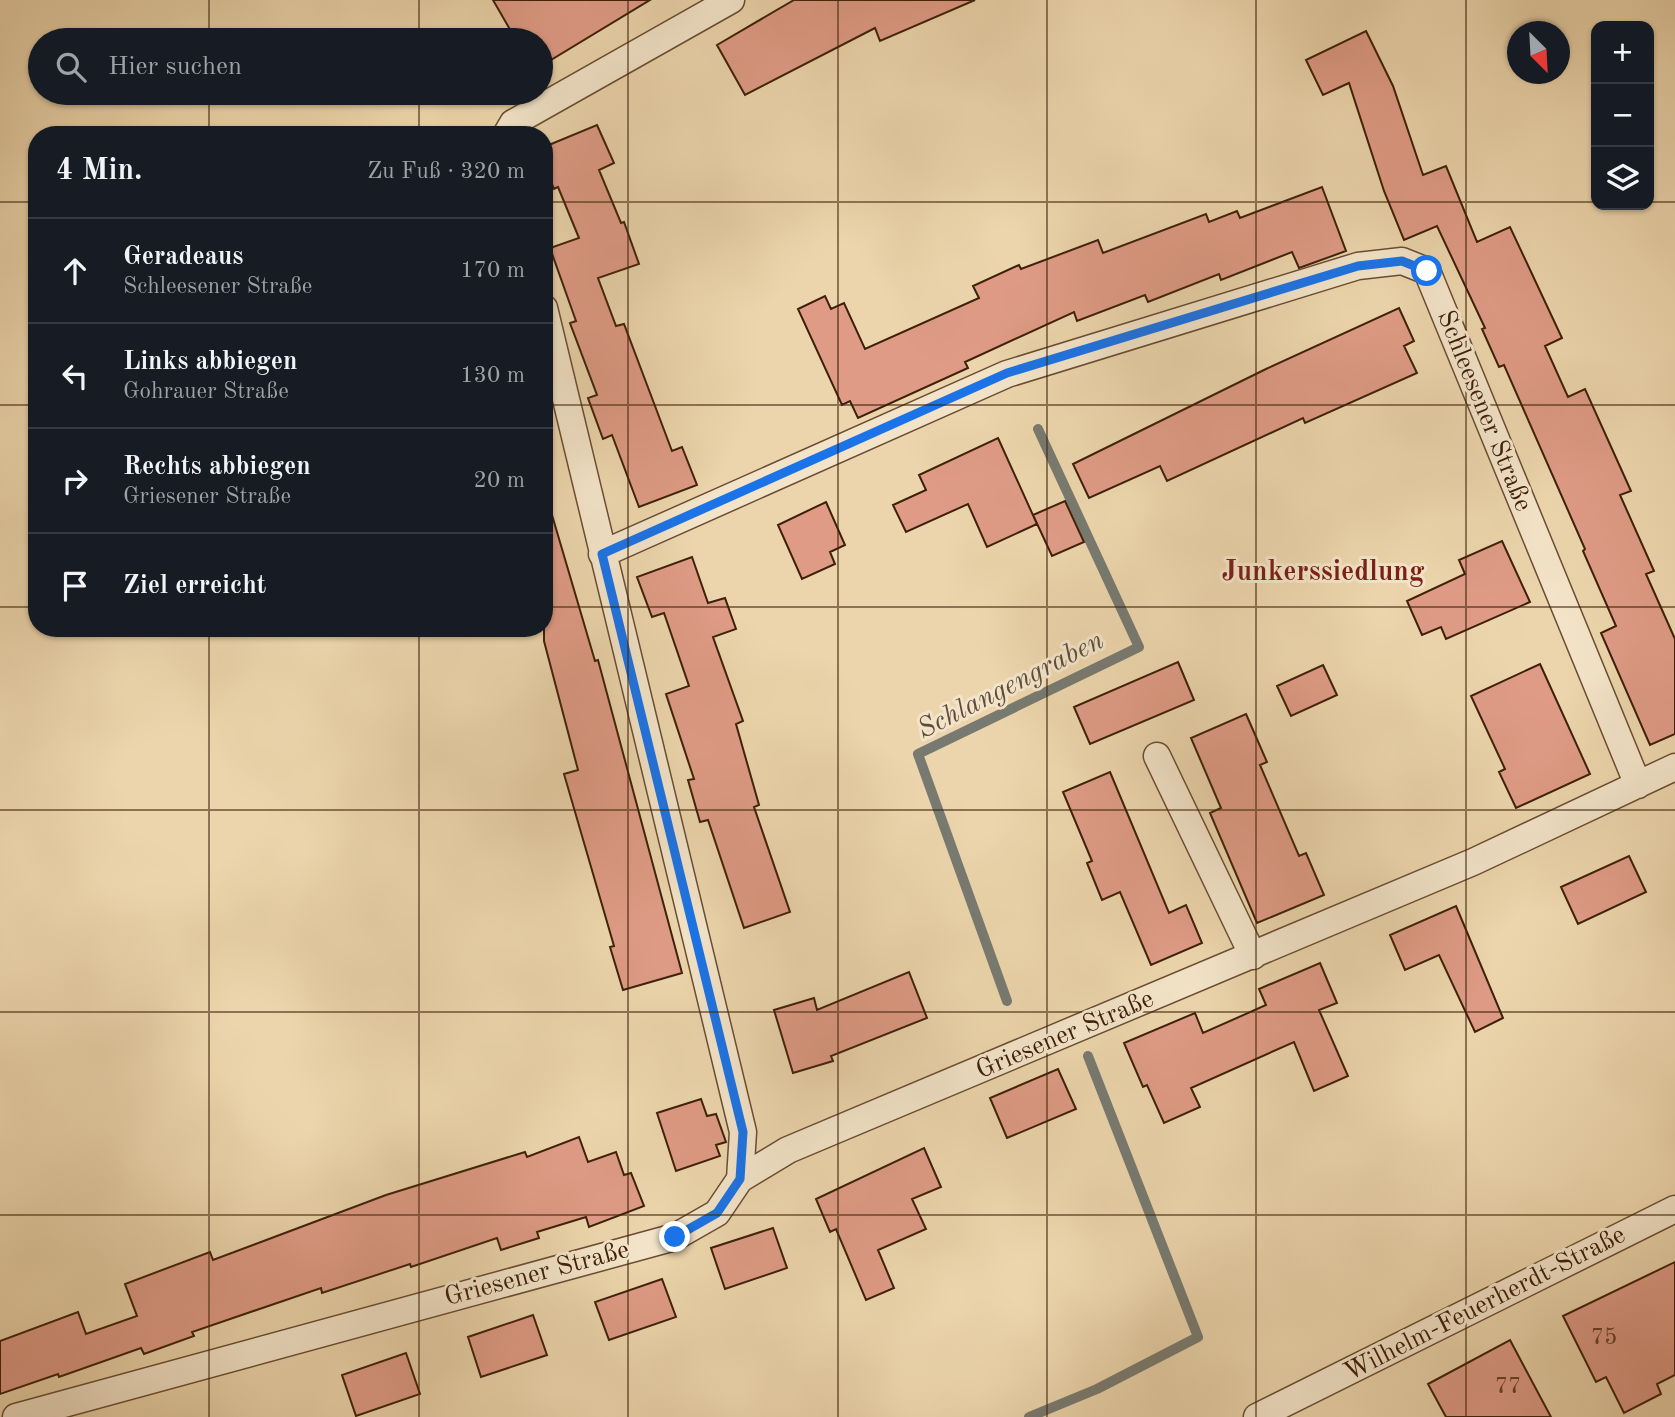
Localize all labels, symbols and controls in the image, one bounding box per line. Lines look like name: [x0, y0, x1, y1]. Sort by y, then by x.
north arrow: [1507, 21, 1570, 84]
map controls: [1591, 21, 1654, 210]
button: +: [1591, 21, 1654, 84]
search box: [28, 28, 553, 105]
icon: search: [52, 48, 90, 86]
text: Hier suchen: [108, 54, 242, 80]
button: −: [1591, 84, 1654, 147]
button: layers: [1591, 147, 1654, 210]
text: 4 Min.: [56, 156, 142, 186]
text: Zu Fuß · 320 m: [367, 160, 525, 183]
text: Geradeaus: [123, 244, 243, 270]
icon: ahead: [56, 252, 94, 290]
route start: [1411, 255, 1442, 286]
text: 170 m: [460, 259, 525, 282]
text: Schleesener Straße: [123, 275, 312, 298]
street label: Schleesener Straße: [1432, 307, 1536, 515]
text: Links abbiegen: [123, 349, 297, 375]
icon: left: [56, 357, 94, 395]
text: 130 m: [460, 364, 525, 387]
text: Gohrauer Straße: [123, 380, 289, 403]
text: Rechts abbiegen: [123, 454, 311, 480]
icon: right: [56, 462, 94, 500]
text: 20 m: [474, 469, 525, 492]
text: Griesener Straße: [123, 485, 291, 508]
district label: Junkerssiedlung: [1222, 559, 1425, 587]
icon: arrive: [56, 567, 94, 605]
text: Ziel erreicht: [123, 573, 266, 599]
water label: Schlangengraben: [913, 627, 1109, 745]
street label: Griesener Straße: [973, 986, 1157, 1084]
route end: [659, 1221, 690, 1252]
street label: Wilhelm-Feuerherdt-Straße: [1340, 1222, 1630, 1386]
street label: Griesener Straße: [442, 1237, 632, 1311]
house number: 75: [1591, 1326, 1617, 1349]
house number: 77: [1495, 1375, 1521, 1398]

